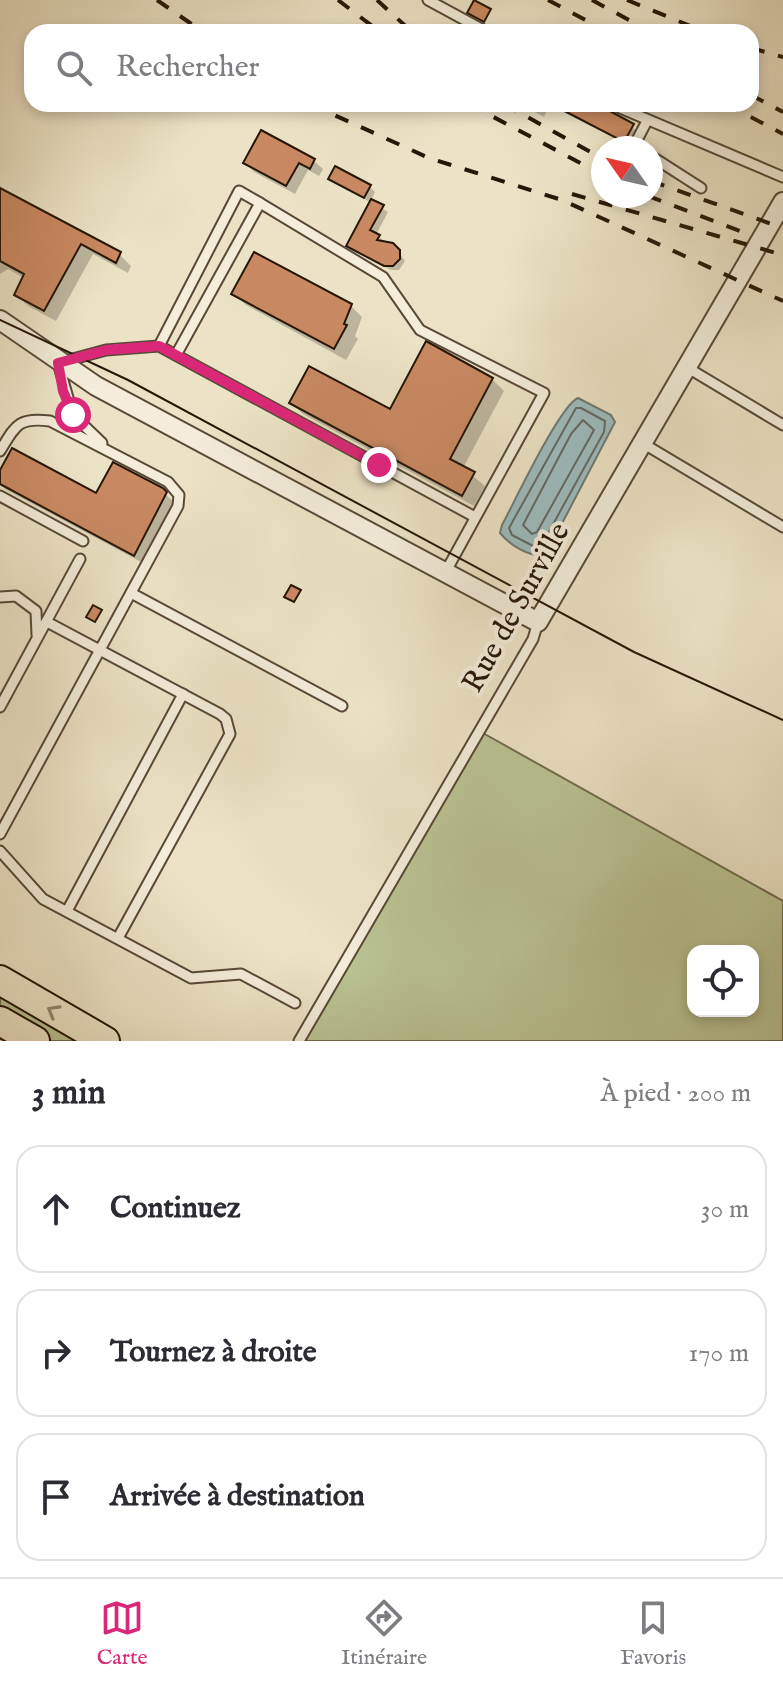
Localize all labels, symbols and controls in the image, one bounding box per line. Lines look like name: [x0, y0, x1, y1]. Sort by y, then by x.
search box: [24, 24, 759, 112]
icon: search: [52, 46, 96, 90]
text: Rechercher: [116, 49, 260, 87]
north arrow: [591, 136, 663, 208]
route start: [55, 397, 91, 433]
route end: [361, 447, 397, 483]
street label: Rue de Surville: [455, 516, 579, 700]
map controls: [687, 945, 759, 1017]
button: locate: [687, 945, 759, 1017]
one-way arrow: [47, 1005, 61, 1021]
text: 3 min: [32, 1072, 106, 1115]
text: À pied · 200 m: [601, 1077, 751, 1110]
icon: ahead: [34, 1187, 78, 1231]
text: Continuez: [110, 1190, 241, 1228]
text: 30 m: [701, 1193, 749, 1226]
icon: right: [34, 1331, 78, 1375]
text: Tournez à droite: [110, 1334, 317, 1372]
text: 170 m: [689, 1337, 749, 1370]
icon: arrive: [34, 1475, 78, 1519]
text: Arrivée à destination: [110, 1478, 365, 1516]
tab: Carte: [97, 1596, 148, 1672]
tab: Itinéraire: [341, 1596, 427, 1672]
tab: Favoris: [620, 1596, 686, 1672]

